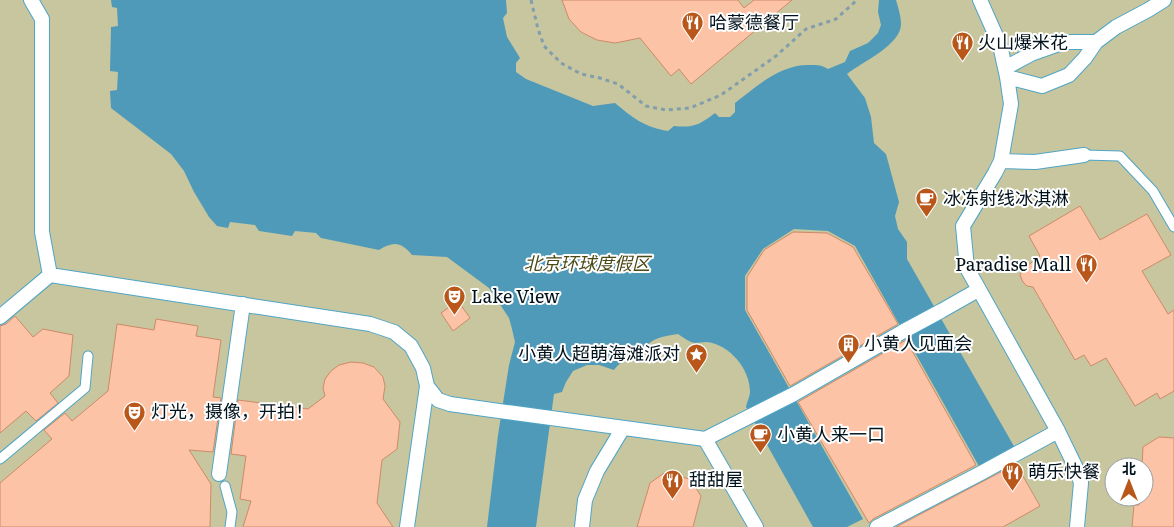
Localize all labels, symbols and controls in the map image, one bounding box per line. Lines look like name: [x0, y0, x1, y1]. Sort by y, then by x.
place label: 哈蒙德餐厅: [709, 8, 799, 35]
restaurant icon: 哈蒙德餐厅: [681, 11, 705, 42]
place label: 火山爆米花: [978, 28, 1068, 55]
restaurant icon: 火山爆米花: [950, 31, 974, 62]
place label: 冰冻射线冰淇淋: [943, 184, 1069, 211]
cafe icon: 冰冻射线冰淇淋: [915, 187, 939, 218]
park label: 北京环球度假区: [524, 249, 653, 276]
place label: Paradise Mall: [955, 250, 1071, 277]
restaurant icon: Paradise Mall: [1075, 253, 1099, 284]
place label: Lake View: [471, 282, 560, 309]
theatre icon: Lake View: [443, 285, 467, 316]
place label: 小黄人见面会: [864, 329, 972, 356]
building icon: 小黄人见面会: [836, 332, 860, 363]
place label: 小黄人超萌海滩派对: [518, 339, 680, 366]
place icon: 小黄人超萌海滩派对: [684, 342, 708, 373]
place label: 灯光，摄像，开拍！: [151, 397, 313, 424]
theatre icon: 灯光，摄像，开拍！: [123, 400, 147, 431]
place label: 小黄人来一口: [777, 420, 885, 447]
cafe icon: 小黄人来一口: [749, 423, 773, 454]
place label: 萌乐快餐: [1028, 457, 1100, 484]
north arrow: [1104, 457, 1154, 507]
text: 北: [1122, 458, 1136, 478]
restaurant icon: 萌乐快餐: [1000, 460, 1024, 491]
place label: 甜甜屋: [689, 465, 743, 492]
restaurant icon: 甜甜屋: [661, 468, 685, 499]

